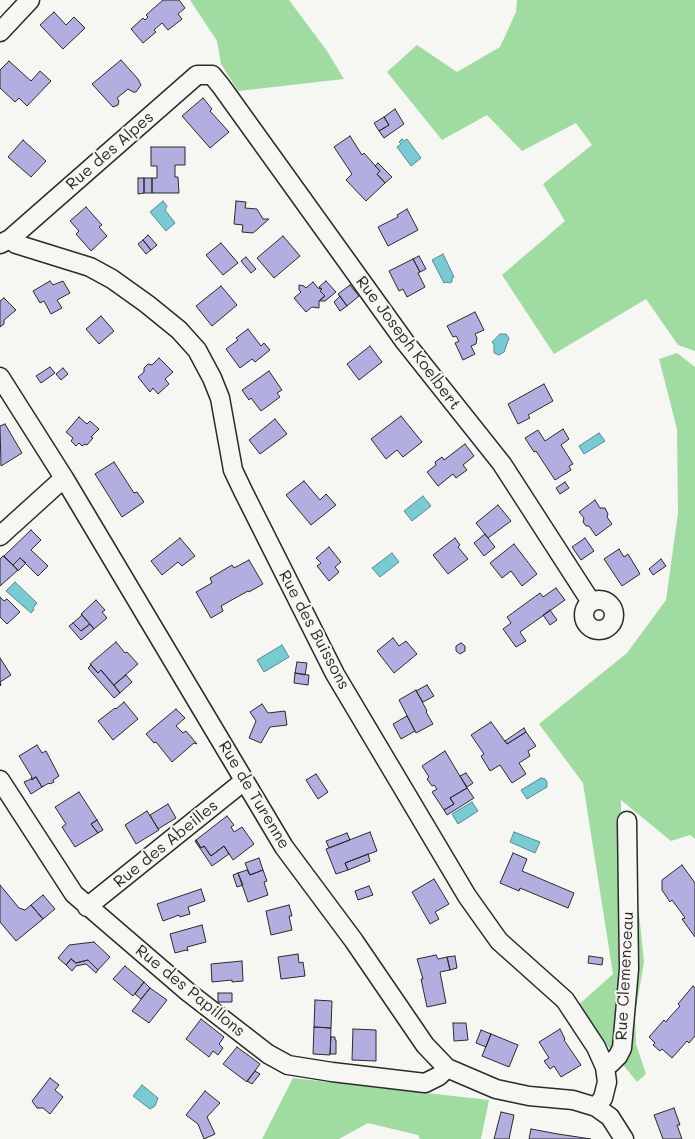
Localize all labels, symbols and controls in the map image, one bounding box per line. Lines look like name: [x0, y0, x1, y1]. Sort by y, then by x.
street label: Rue des Alpes: [62, 108, 158, 194]
street label: Rue Joseph Koelbert: [351, 272, 465, 414]
street label: Rue des Buissons: [274, 567, 354, 693]
street label: Rue de Turenne: [214, 738, 294, 852]
street label: Rue des Abeilles: [110, 796, 222, 892]
street label: Rue Clemenceau: [612, 911, 638, 1041]
street label: Rue des Papillons: [131, 941, 249, 1041]

